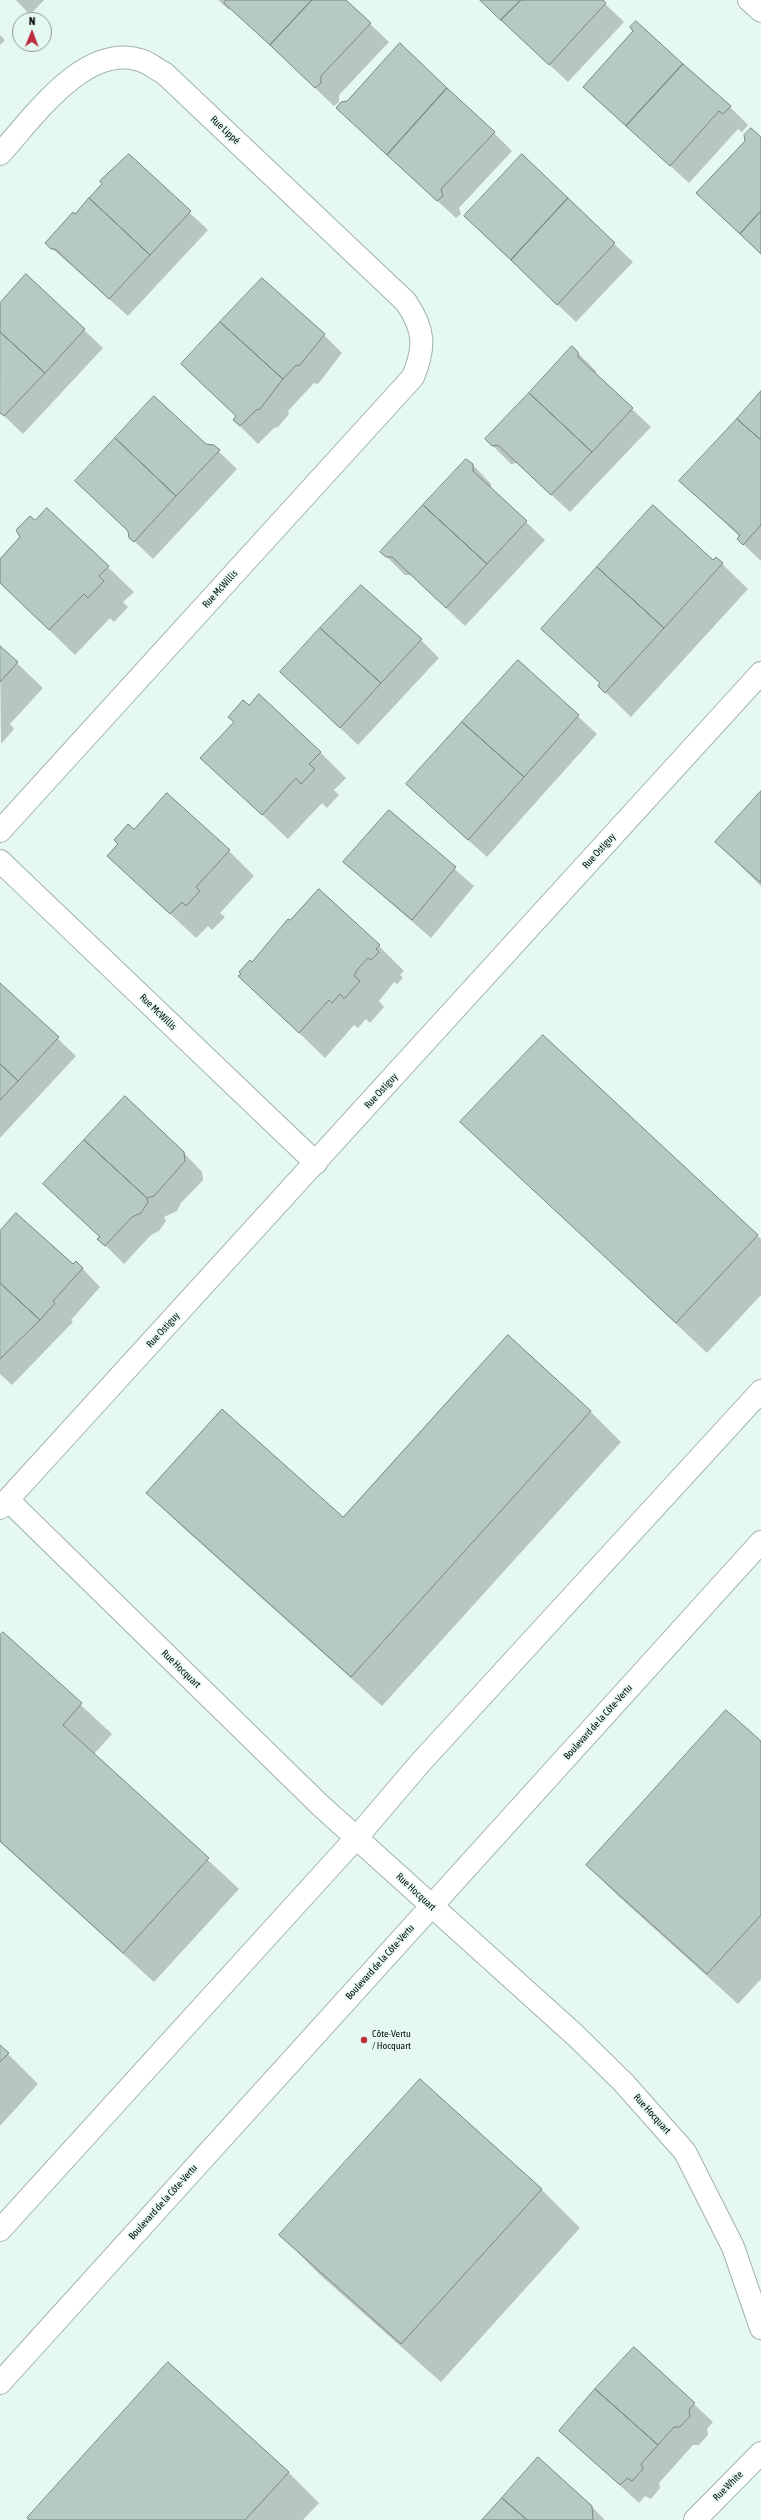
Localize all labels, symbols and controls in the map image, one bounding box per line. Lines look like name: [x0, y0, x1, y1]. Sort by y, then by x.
north arrow: [12, 12, 52, 52]
text: N: [29, 15, 36, 27]
street label: Rue Lippé: [208, 113, 242, 147]
street label: Rue McWillis: [200, 568, 240, 610]
street label: Rue Ostiguy: [580, 831, 618, 871]
street label: Rue McWillis: [137, 991, 179, 1033]
street label: Rue Ostiguy: [362, 1071, 400, 1111]
street label: Rue Ostiguy: [144, 1310, 182, 1350]
street label: Rue Hocquart: [159, 1647, 203, 1691]
street label: Boulevard de la Côte-Vertu: [561, 1682, 635, 1762]
street label: Rue Hocquart: [394, 1871, 438, 1913]
street label: Boulevard de la Côte-Vertu: [343, 1922, 417, 2002]
place label: Côte-Vertu / Hocquart: [372, 2028, 411, 2052]
marker: Côte-Vertu / Hocquart: [359, 2035, 369, 2045]
street label: Rue Hocquart: [631, 2091, 673, 2137]
street label: Boulevard de la Côte-Vertu: [126, 2162, 200, 2242]
street label: Rue White: [711, 2469, 745, 2503]

